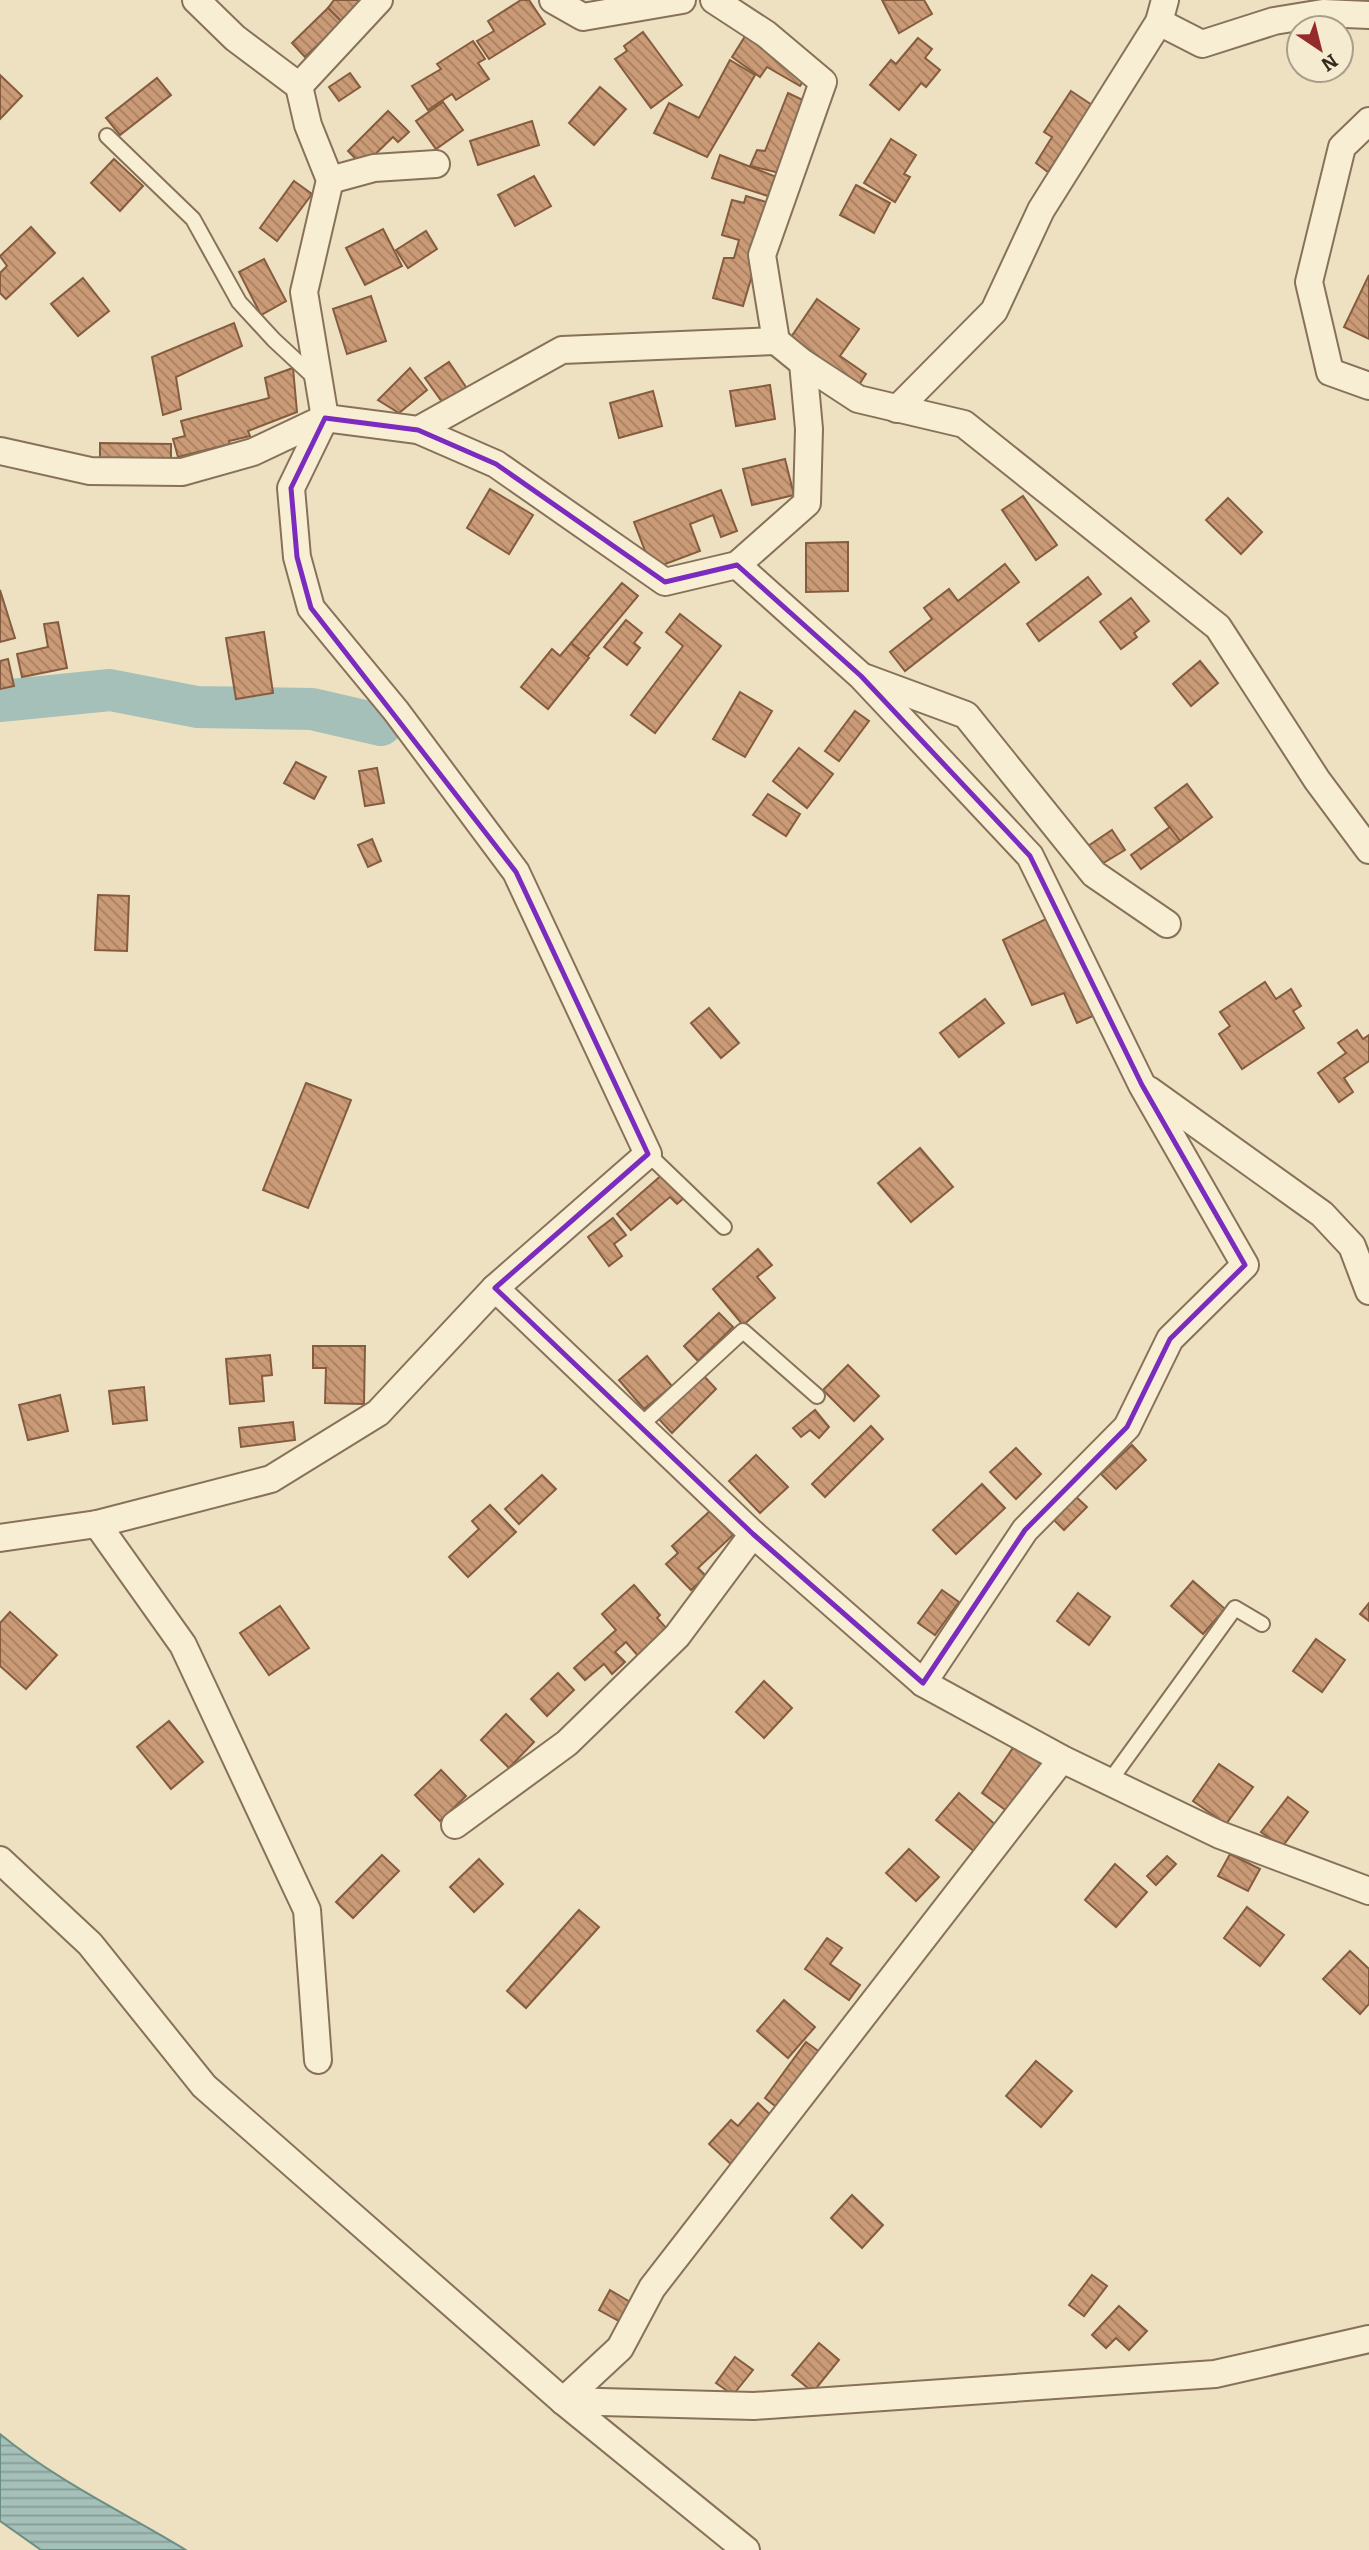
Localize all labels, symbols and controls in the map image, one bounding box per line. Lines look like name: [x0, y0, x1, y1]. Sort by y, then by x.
north arrow: [1285, 14, 1355, 84]
text: N: [1317, 49, 1342, 76]

